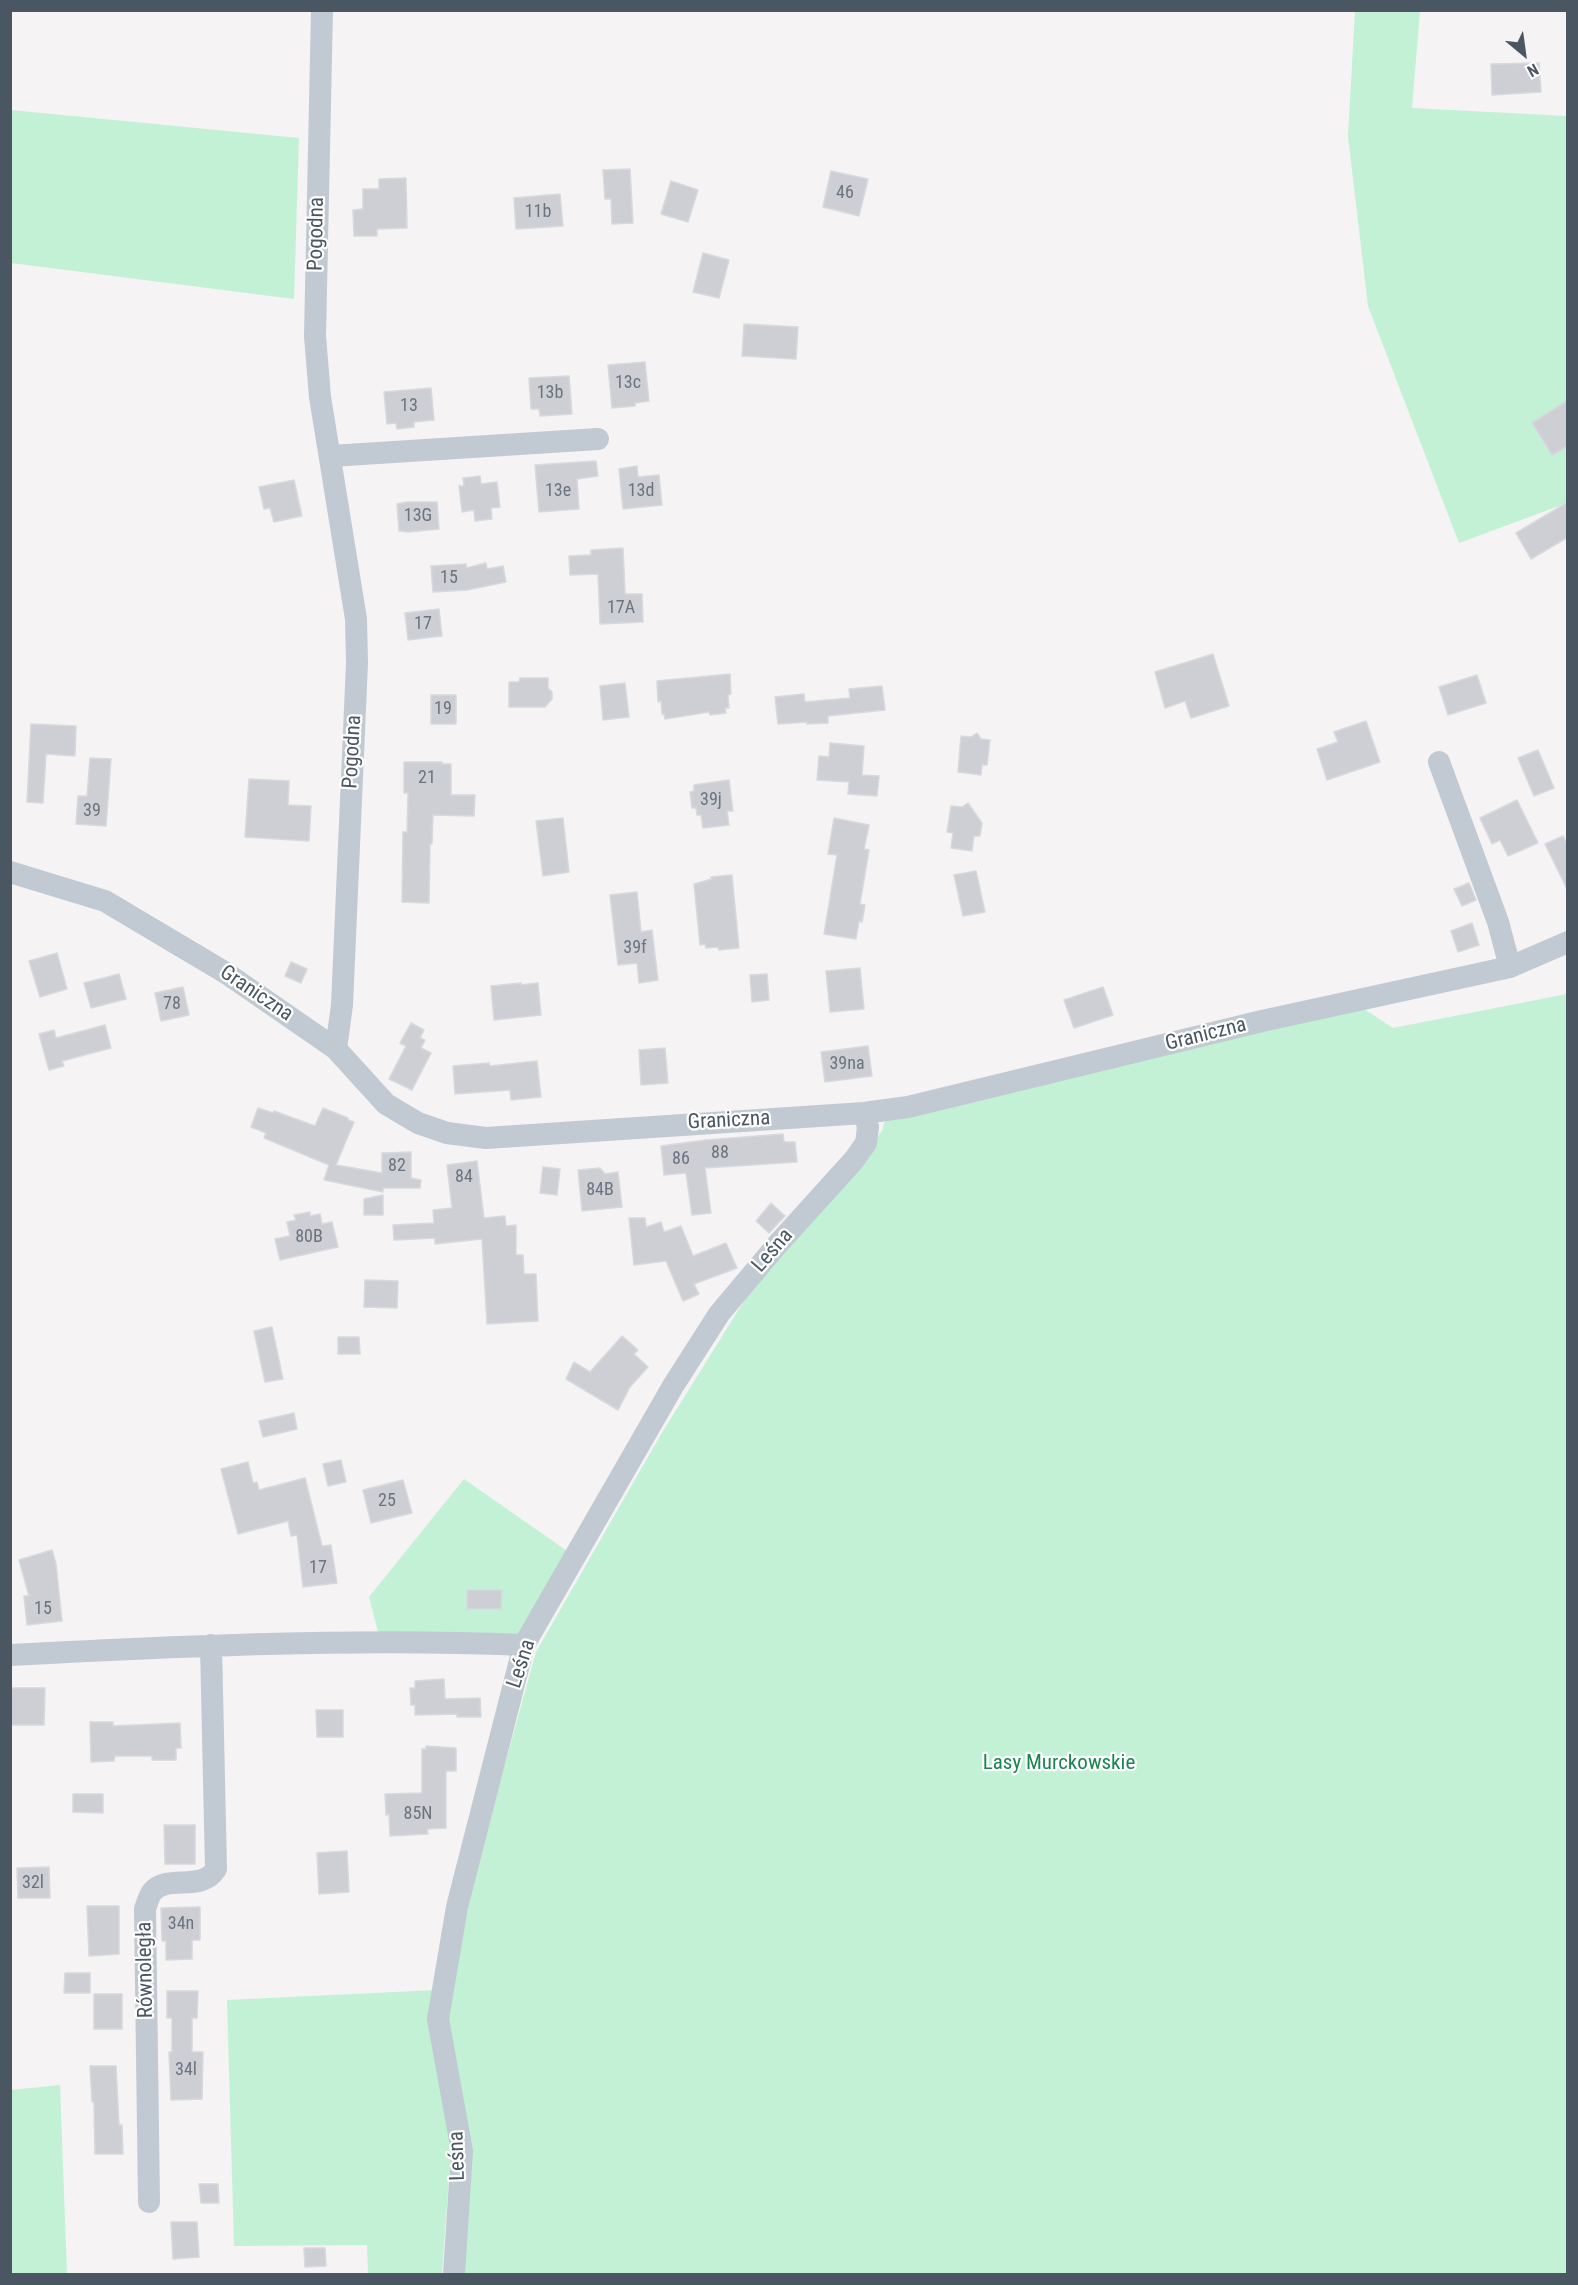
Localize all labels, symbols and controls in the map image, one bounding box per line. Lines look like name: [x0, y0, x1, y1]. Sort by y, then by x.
north arrow: [1494, 24, 1554, 84]
text: N: [1524, 59, 1542, 81]
house number: 46: [836, 182, 854, 204]
street label: Pogodna: [304, 197, 330, 271]
house number: 11b: [525, 201, 551, 223]
house number: 13c: [615, 372, 641, 394]
house number: 13b: [537, 382, 563, 404]
house number: 13: [400, 395, 418, 417]
house number: 13e: [545, 480, 571, 502]
house number: 13d: [628, 480, 654, 502]
house number: 13G: [404, 505, 432, 527]
house number: 15: [440, 567, 458, 589]
house number: 17A: [607, 597, 635, 619]
house number: 17: [414, 613, 432, 635]
house number: 19: [434, 698, 452, 720]
street label: Pogodna: [338, 715, 368, 789]
house number: 21: [418, 767, 436, 789]
house number: 39j: [700, 789, 722, 811]
house number: 39: [83, 800, 101, 822]
house number: 39f: [623, 937, 647, 959]
street label: Graniczna: [215, 960, 297, 1028]
house number: 78: [163, 993, 181, 1015]
street label: Graniczna: [1163, 1013, 1249, 1057]
house number: 39na: [829, 1053, 865, 1075]
street label: Graniczna: [687, 1106, 771, 1136]
house number: 88: [711, 1142, 729, 1164]
house number: 86: [672, 1148, 690, 1170]
house number: 82: [388, 1155, 406, 1177]
house number: 84: [455, 1166, 473, 1188]
house number: 84B: [586, 1179, 614, 1201]
street label: Leśna: [747, 1224, 799, 1278]
house number: 80B: [295, 1226, 323, 1248]
house number: 25: [378, 1490, 396, 1512]
house number: 17: [309, 1557, 327, 1579]
house number: 15: [34, 1598, 52, 1620]
street label: Leśna: [502, 1637, 542, 1691]
park label: Lasy Murckowskie: [983, 1751, 1135, 1777]
house number: 85N: [404, 1803, 432, 1825]
house number: 32l: [22, 1872, 44, 1894]
house number: 34n: [168, 1913, 194, 1935]
street label: Równoległa: [133, 1922, 159, 2018]
house number: 34l: [175, 2059, 197, 2081]
street label: Leśna: [445, 2131, 471, 2181]

